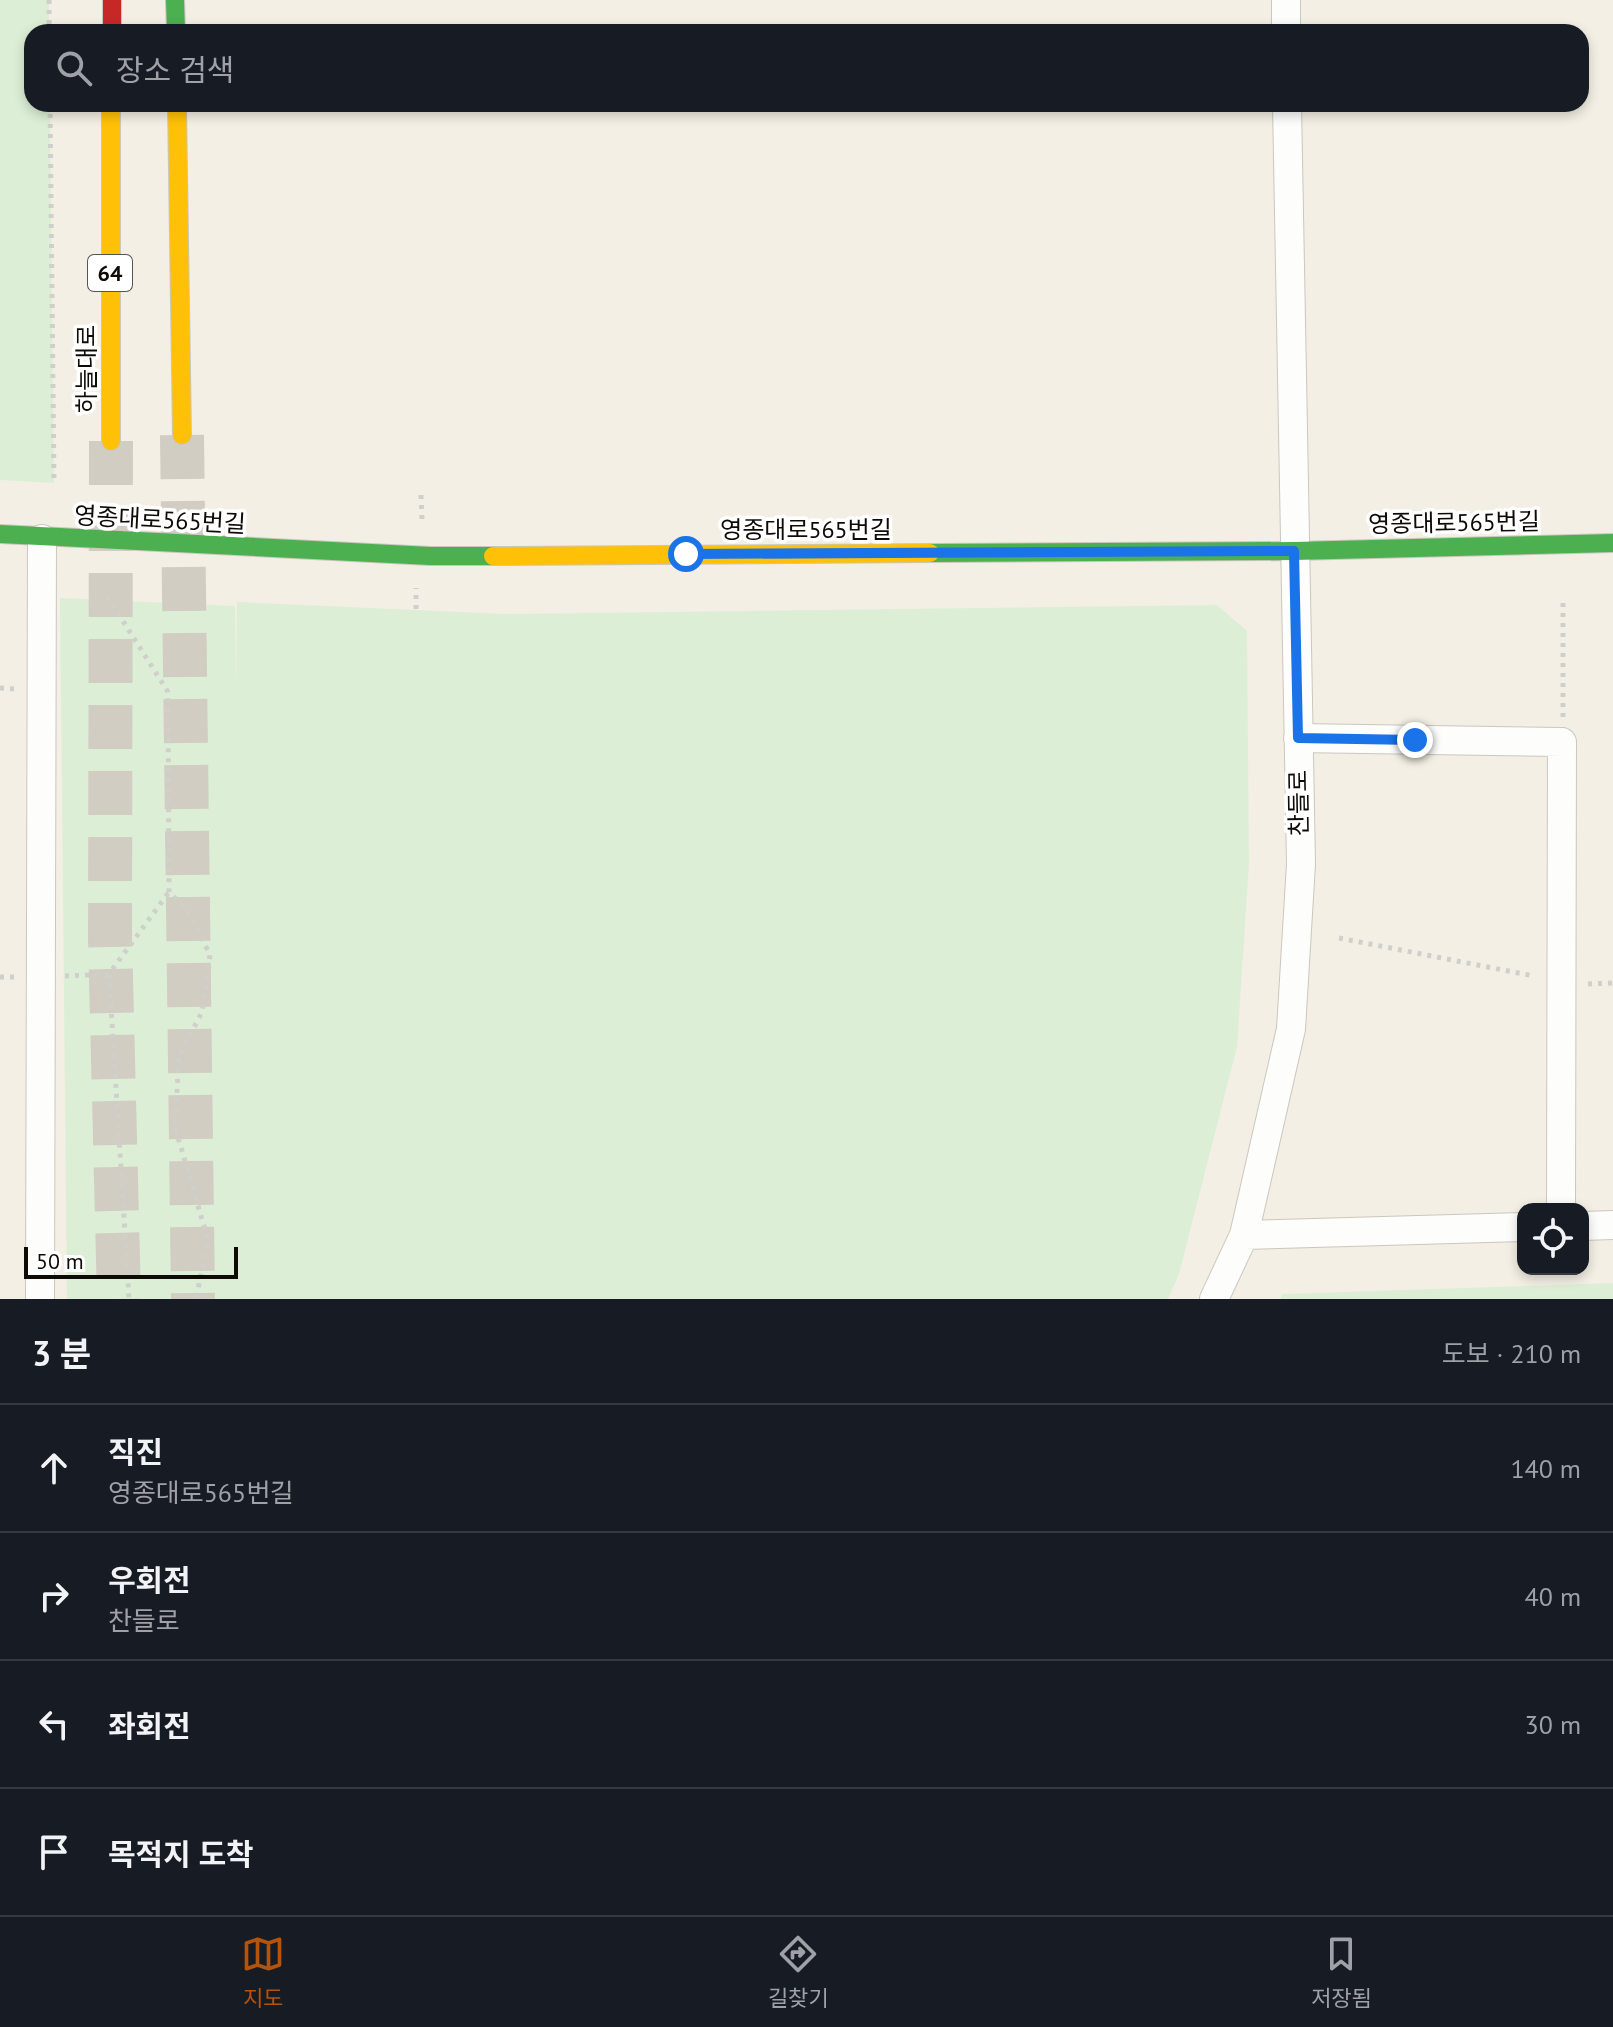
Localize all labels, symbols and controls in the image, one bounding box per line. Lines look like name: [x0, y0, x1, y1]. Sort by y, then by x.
search box: [24, 24, 1589, 112]
icon: search: [52, 46, 96, 90]
text: 장소 검색: [116, 50, 234, 89]
road number: 64: [88, 255, 132, 291]
street label: 하늘대로: [71, 325, 102, 413]
street label: 영종대로565번길: [73, 500, 247, 539]
street label: 영종대로565번길: [1368, 506, 1540, 539]
street label: 영종대로565번길: [720, 514, 892, 545]
route start: [668, 536, 704, 572]
route end: [1397, 722, 1433, 758]
street label: 찬들로: [1282, 770, 1315, 836]
map controls: [1517, 1203, 1589, 1275]
button: locate: [1517, 1203, 1589, 1275]
scale bar: [24, 1243, 238, 1279]
text: 50 m: [36, 1247, 84, 1275]
text: 3 분: [32, 1331, 91, 1375]
text: 도보 · 210 m: [1442, 1337, 1581, 1370]
text: 직진: [108, 1432, 163, 1471]
icon: ahead: [32, 1446, 76, 1490]
text: 140 m: [1510, 1452, 1581, 1485]
text: 영종대로565번길: [108, 1476, 294, 1509]
text: 우회전: [108, 1560, 191, 1599]
icon: right: [32, 1574, 76, 1618]
text: 40 m: [1525, 1580, 1581, 1613]
text: 찬들로: [108, 1604, 180, 1637]
icon: left: [32, 1702, 76, 1746]
text: 좌회전: [108, 1706, 191, 1745]
text: 30 m: [1525, 1708, 1581, 1741]
icon: arrive: [32, 1830, 76, 1874]
text: 목적지 도착: [108, 1834, 254, 1873]
tab: 지도: [241, 1932, 285, 2012]
tab: 길찾기: [768, 1932, 828, 2012]
tab: 저장됨: [1311, 1932, 1372, 2012]

